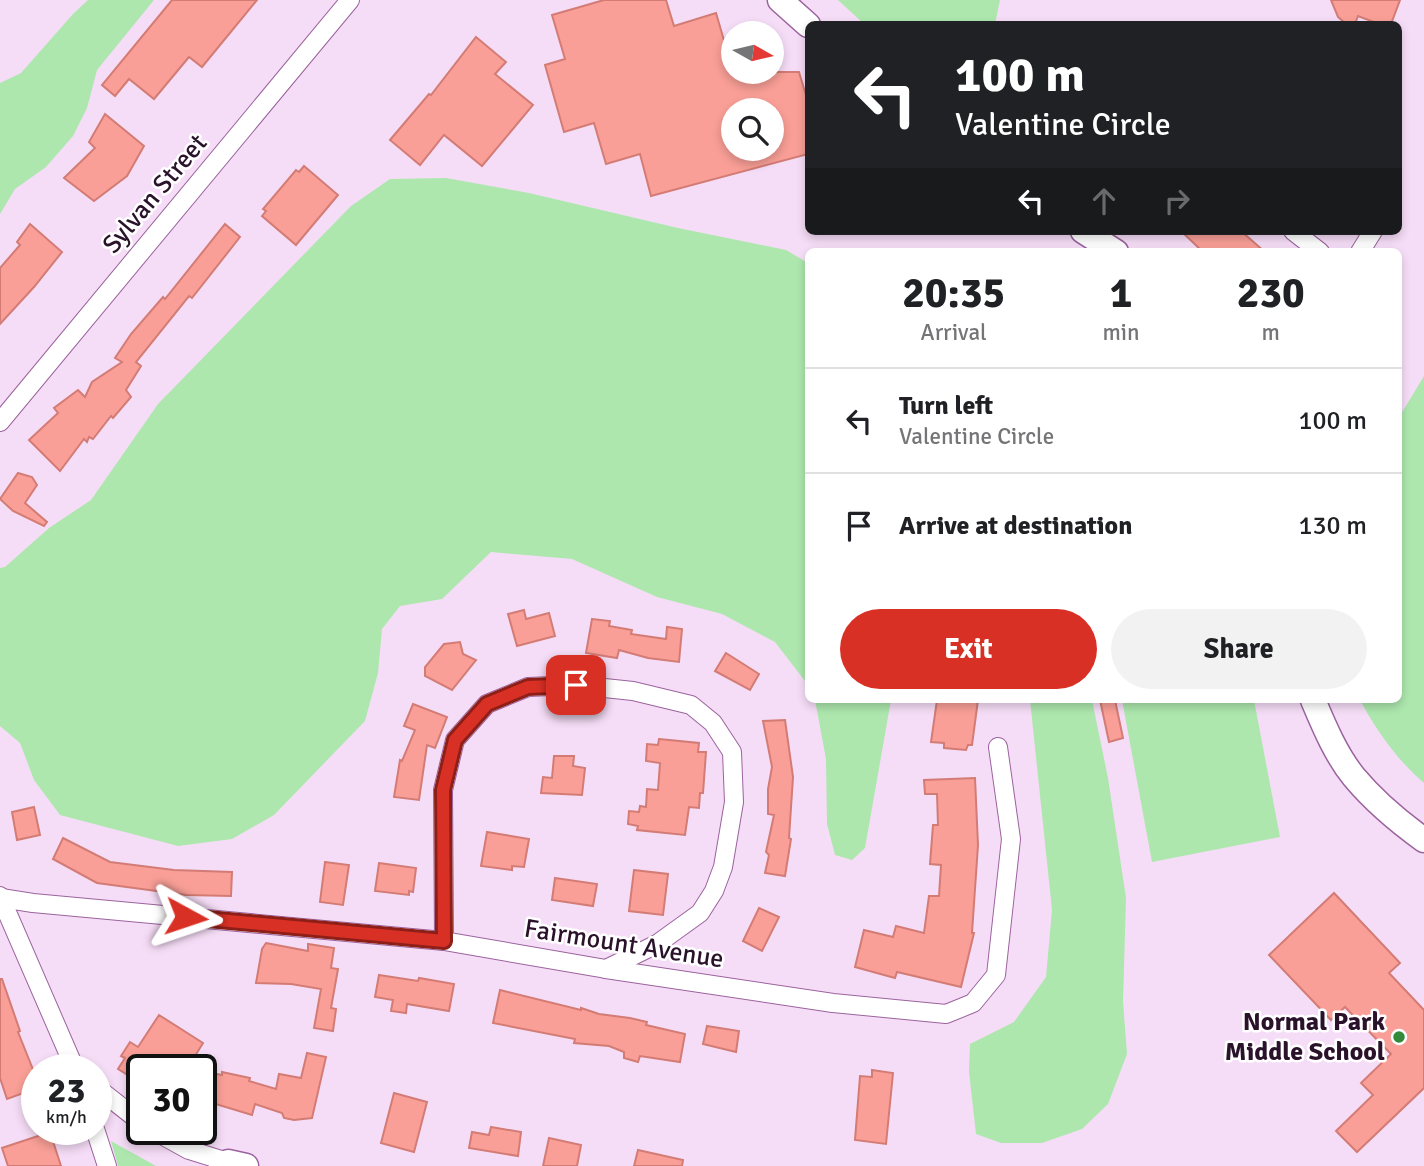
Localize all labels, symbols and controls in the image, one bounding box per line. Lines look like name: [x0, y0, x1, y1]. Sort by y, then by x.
north arrow: [721, 21, 784, 84]
map controls: [721, 21, 784, 161]
text: 100 m: [955, 45, 1085, 105]
icon: left: [840, 49, 931, 140]
button: search: [721, 98, 784, 161]
text: Valentine Circle: [955, 105, 1171, 144]
street label: Sylvan Street: [96, 128, 214, 260]
icon: left: [1012, 182, 1050, 220]
icon: ahead: [1085, 182, 1123, 220]
icon: right: [1158, 182, 1196, 220]
text: 20:35: [902, 268, 1005, 319]
text: 1: [1110, 268, 1132, 319]
text: 230: [1237, 268, 1305, 319]
text: Arrival: [921, 318, 987, 347]
text: min: [1102, 318, 1140, 347]
text: m: [1262, 318, 1280, 347]
text: Turn left: [899, 390, 993, 422]
icon: left: [840, 402, 878, 440]
text: 100 m: [1298, 405, 1367, 437]
text: Valentine Circle: [899, 422, 1054, 451]
icon: arrive: [840, 507, 878, 545]
text: Arrive at destination: [899, 510, 1132, 542]
text: 130 m: [1298, 510, 1367, 542]
button: Exit: [840, 609, 1097, 689]
button: Share: [1111, 609, 1367, 689]
pin: [546, 655, 606, 715]
icon: arrive: [557, 666, 595, 704]
position arrow: [149, 880, 223, 954]
street label: Fairmount Avenue: [522, 912, 726, 976]
place label: Normal Park Middle School: [1225, 1006, 1385, 1068]
marker: Normal Park Middle School: [1391, 1029, 1407, 1045]
speed limit sign: 30: [126, 1054, 217, 1145]
text: 23: [48, 1069, 85, 1112]
text: km/h: [46, 1106, 87, 1128]

